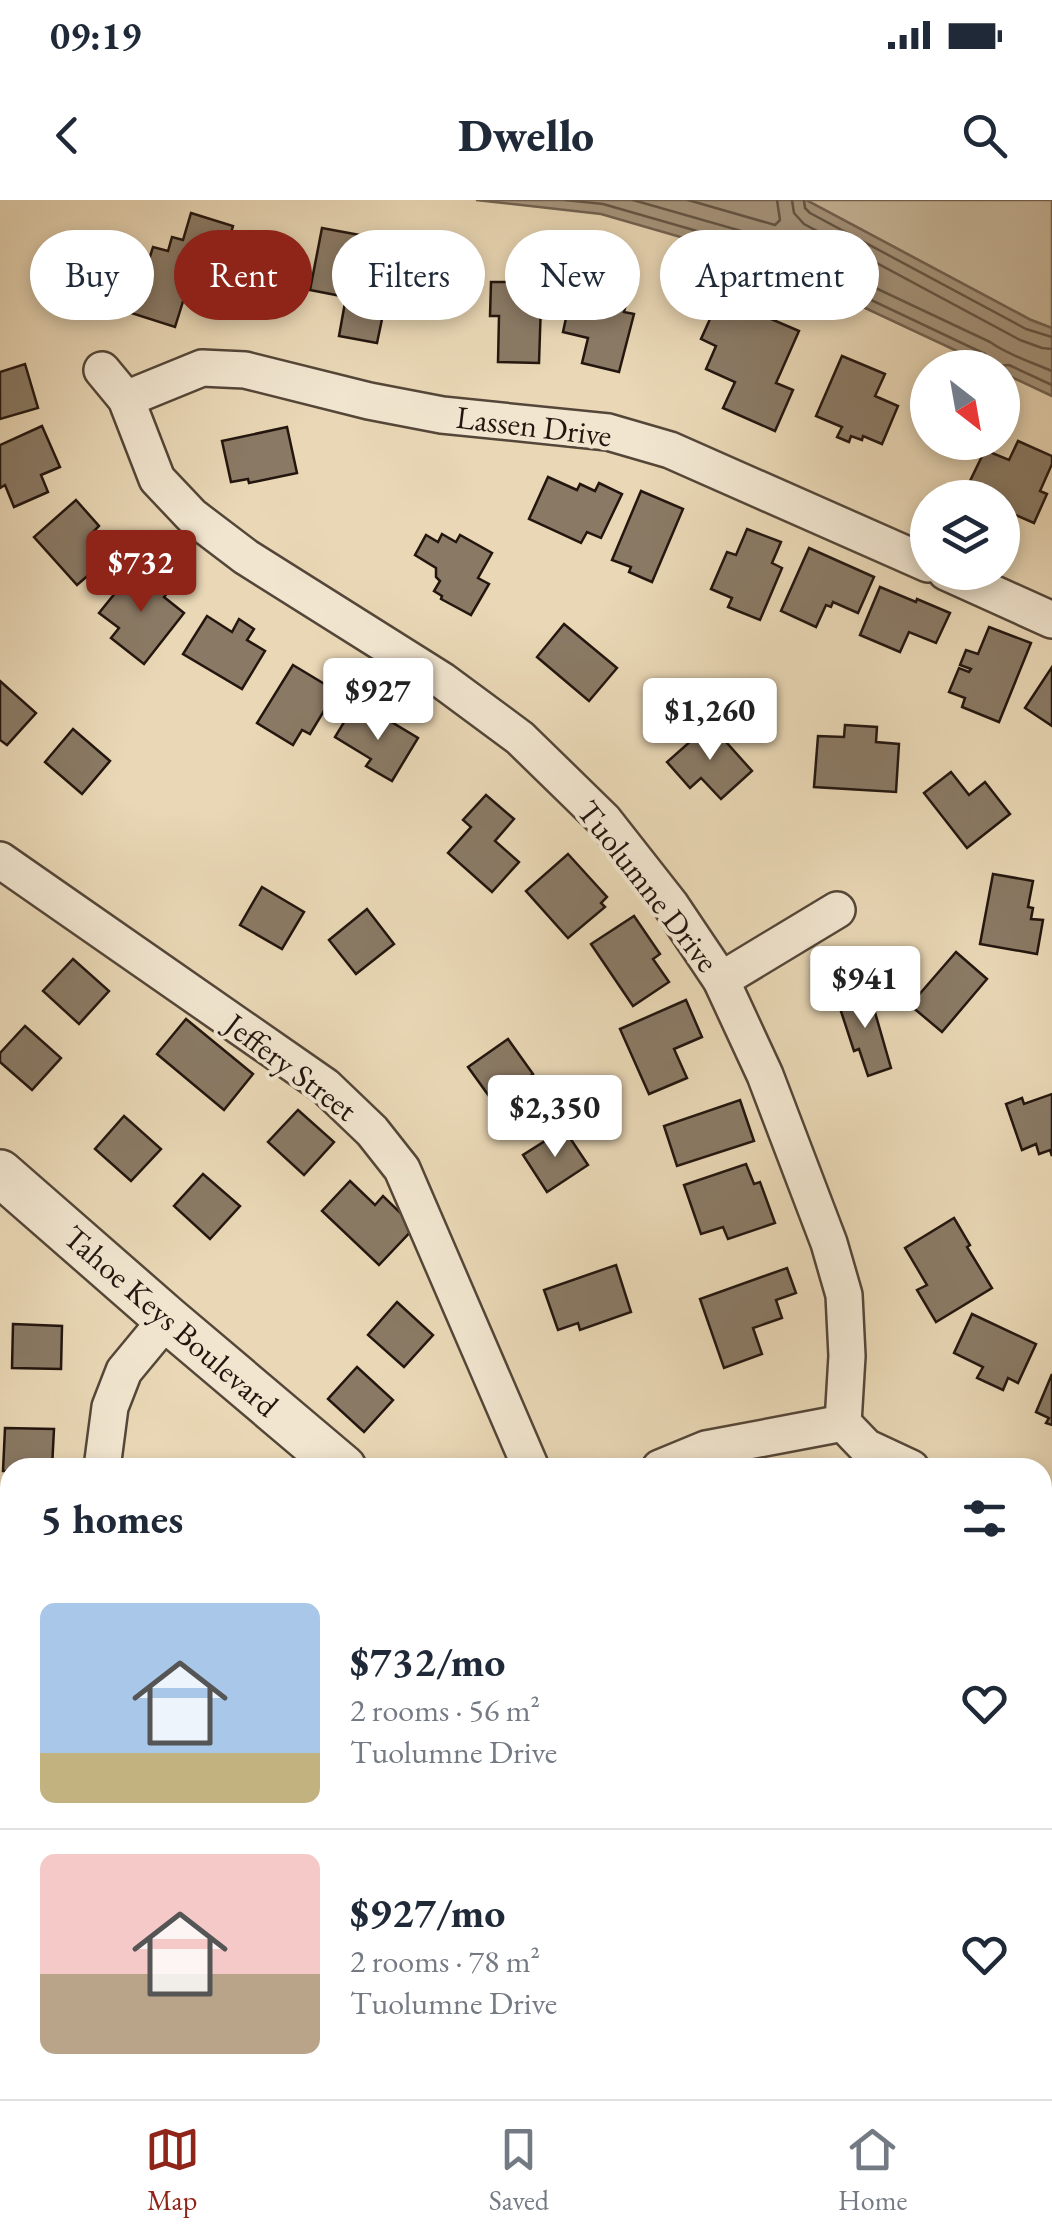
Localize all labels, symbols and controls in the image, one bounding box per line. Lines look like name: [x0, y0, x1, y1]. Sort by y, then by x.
text: 09:19: [50, 11, 141, 60]
text: Dwello: [458, 106, 594, 164]
icon: back: [40, 108, 95, 163]
icon: search: [957, 108, 1012, 163]
chip: Buy: [30, 230, 154, 320]
chip: Rent: [174, 230, 312, 320]
chip: Filters: [332, 230, 485, 320]
chip: New: [505, 230, 640, 320]
chip: Apartment: [660, 230, 879, 320]
north arrow: [910, 350, 1020, 460]
map controls: [910, 350, 1020, 590]
street label: Lassen Drive: [454, 396, 614, 456]
button: layers: [910, 480, 1020, 590]
pin: $732: [82, 530, 200, 615]
text: $732: [108, 541, 174, 583]
pin: $927: [319, 658, 437, 743]
text: $927: [345, 669, 411, 711]
pin: $1,260: [629, 678, 791, 763]
text: $1,260: [665, 689, 755, 731]
street label: Tuolumne Drive: [568, 791, 728, 981]
pin: $941: [806, 946, 924, 1031]
text: $941: [832, 957, 898, 999]
street label: Jeffery Street: [214, 1002, 365, 1130]
pin: $2,350: [474, 1075, 636, 1160]
text: $2,350: [510, 1086, 600, 1128]
street label: Tahoe Keys Boulevard: [55, 1216, 288, 1427]
text: 5 homes: [40, 1491, 183, 1546]
icon: filters: [957, 1491, 1012, 1546]
text: $732/mo: [350, 1634, 506, 1689]
icon: home: [120, 1643, 240, 1763]
icon: heart: [957, 1676, 1012, 1731]
text: 2 rooms · 56 m²: [350, 1689, 540, 1731]
text: Tuolumne Drive: [350, 1731, 557, 1773]
text: $927/mo: [350, 1885, 506, 1940]
icon: home: [120, 1894, 240, 2014]
icon: heart: [957, 1927, 1012, 1982]
text: 2 rooms · 78 m²: [350, 1940, 540, 1982]
text: Tuolumne Drive: [350, 1982, 557, 2024]
tab: Map: [145, 2122, 200, 2218]
tab: Saved: [489, 2122, 549, 2218]
tab: Home: [838, 2122, 907, 2218]

